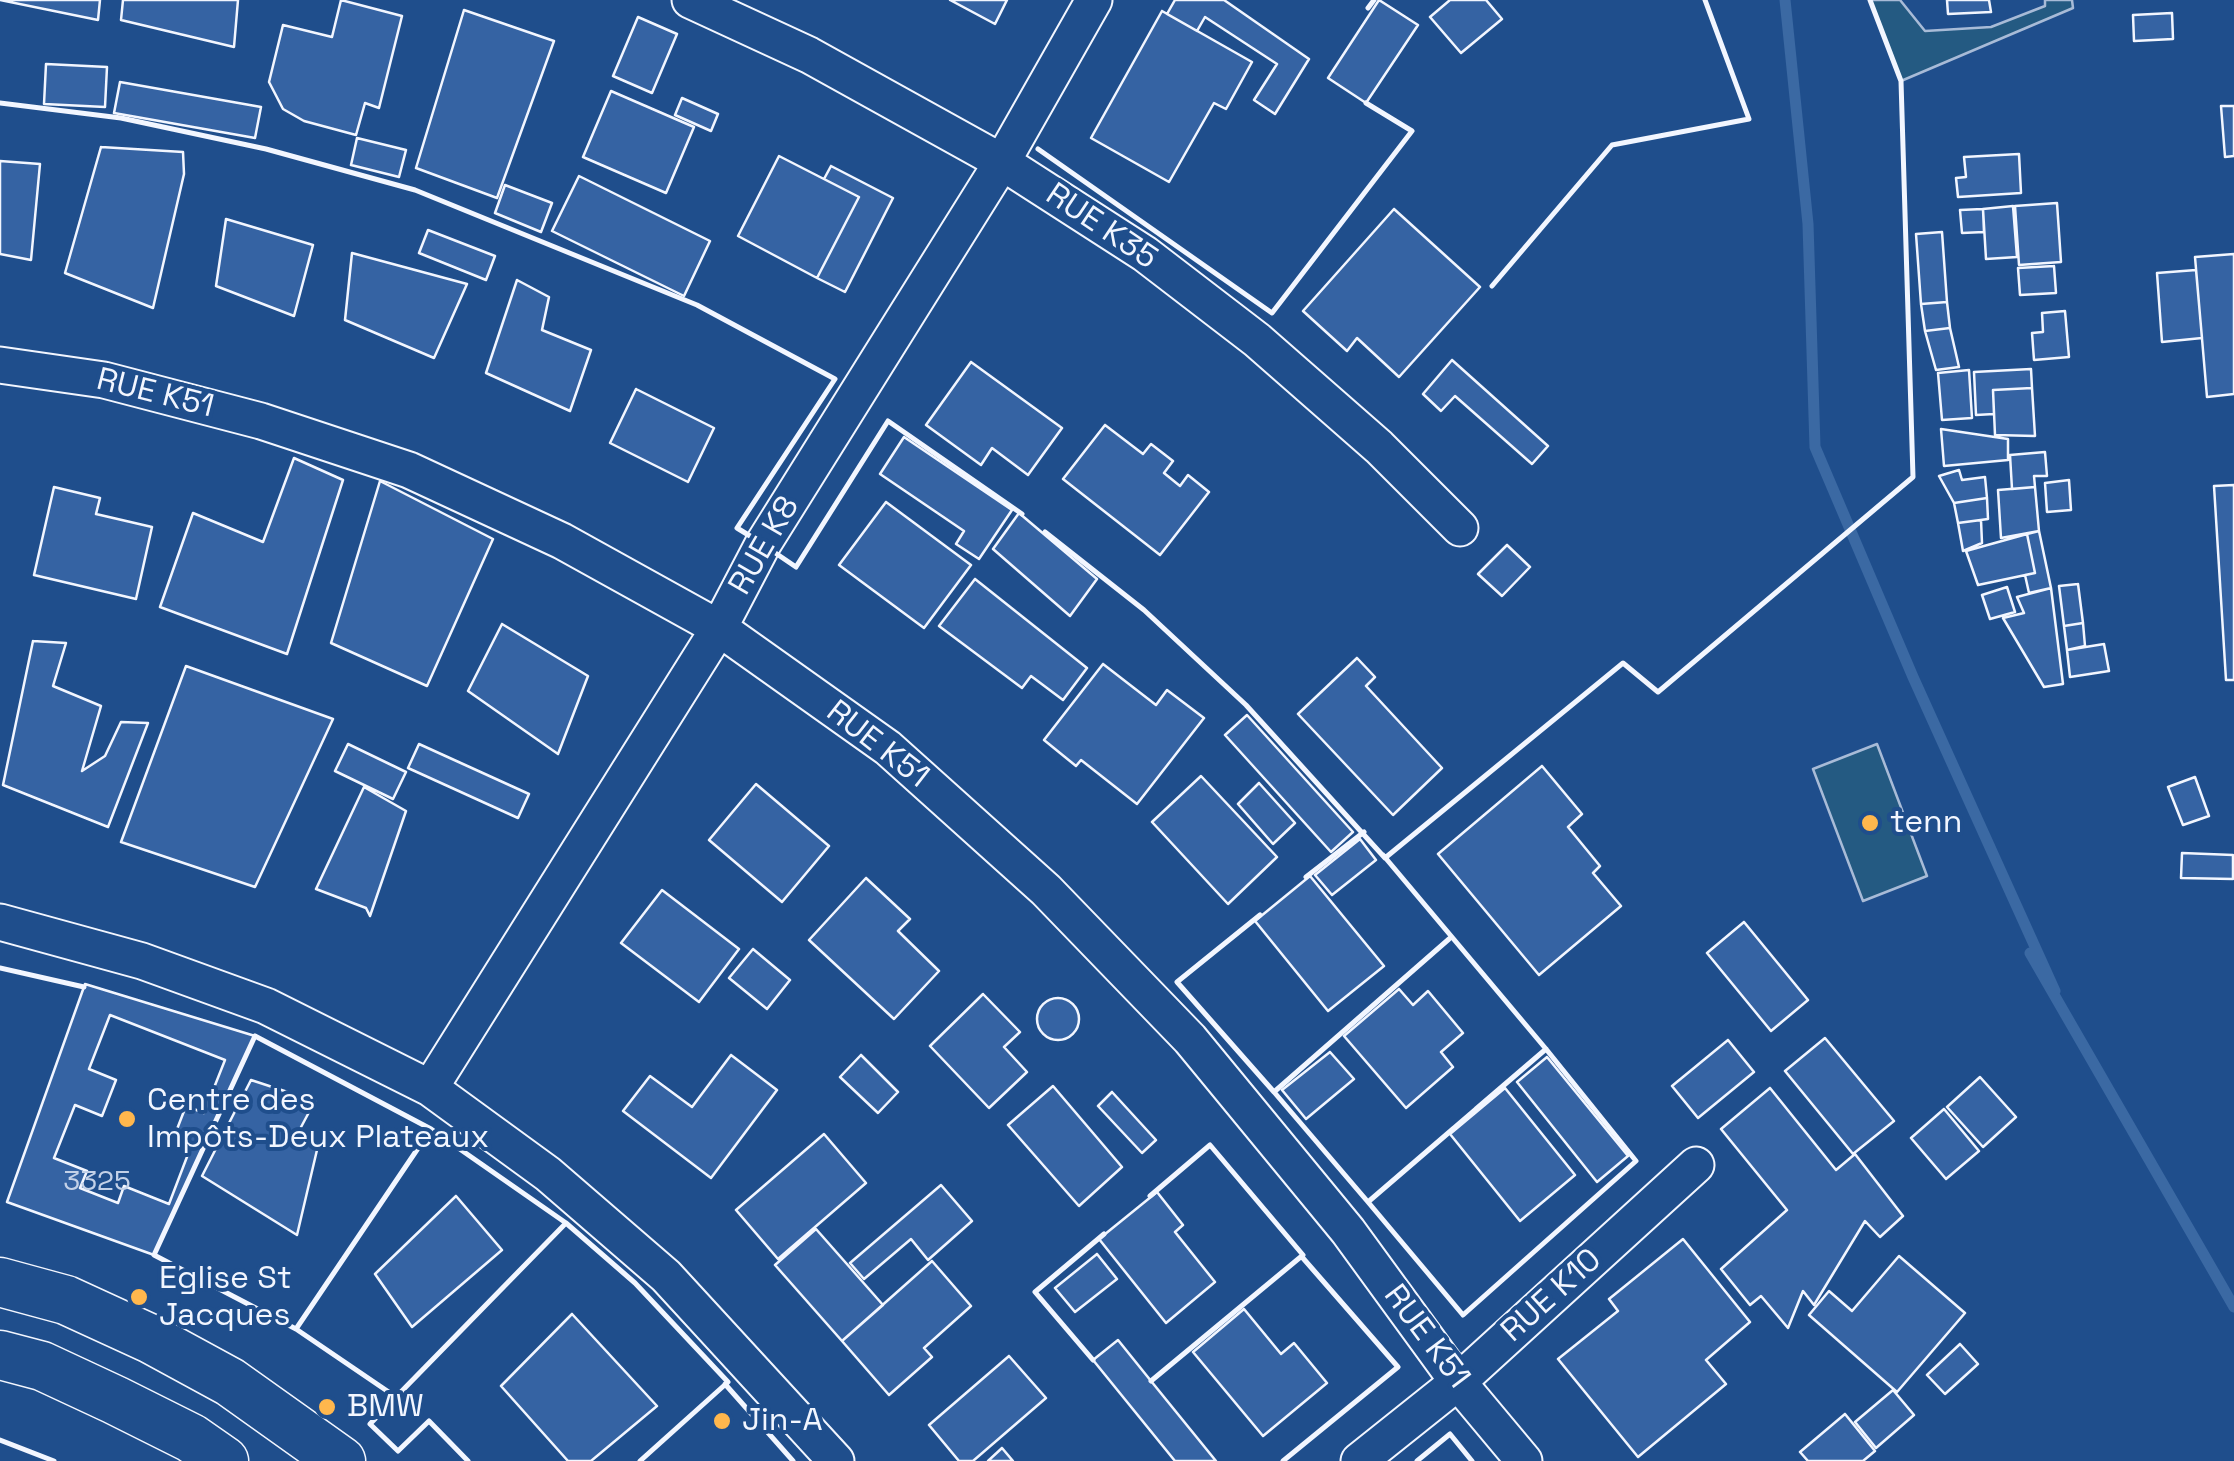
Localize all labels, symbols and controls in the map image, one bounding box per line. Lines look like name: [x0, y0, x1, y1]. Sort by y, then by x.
street label: RUE K35: [1038, 176, 1164, 278]
street label: RUE K51: [92, 361, 218, 427]
street label: RUE K8: [722, 490, 808, 602]
street label: RUE K51: [818, 693, 936, 797]
place label: tenn: [1890, 804, 1962, 842]
marker: tenn: [1859, 812, 1881, 834]
place label: Centre des Impôts-Deux Plateaux: [147, 1082, 489, 1157]
marker: Centre des Impôts-Deux Plateaux: [116, 1108, 138, 1130]
house number: 3325: [63, 1165, 131, 1199]
street label: RUE K10: [1494, 1241, 1610, 1351]
place label: Eglise St Jacques: [159, 1260, 292, 1335]
street label: RUE K51: [1375, 1278, 1477, 1396]
marker: Eglise St Jacques: [128, 1286, 150, 1308]
place label: BMW: [347, 1388, 424, 1426]
marker: BMW: [316, 1396, 338, 1418]
place label: Jin-A: [742, 1402, 823, 1440]
marker: Jin-A: [711, 1410, 733, 1432]

